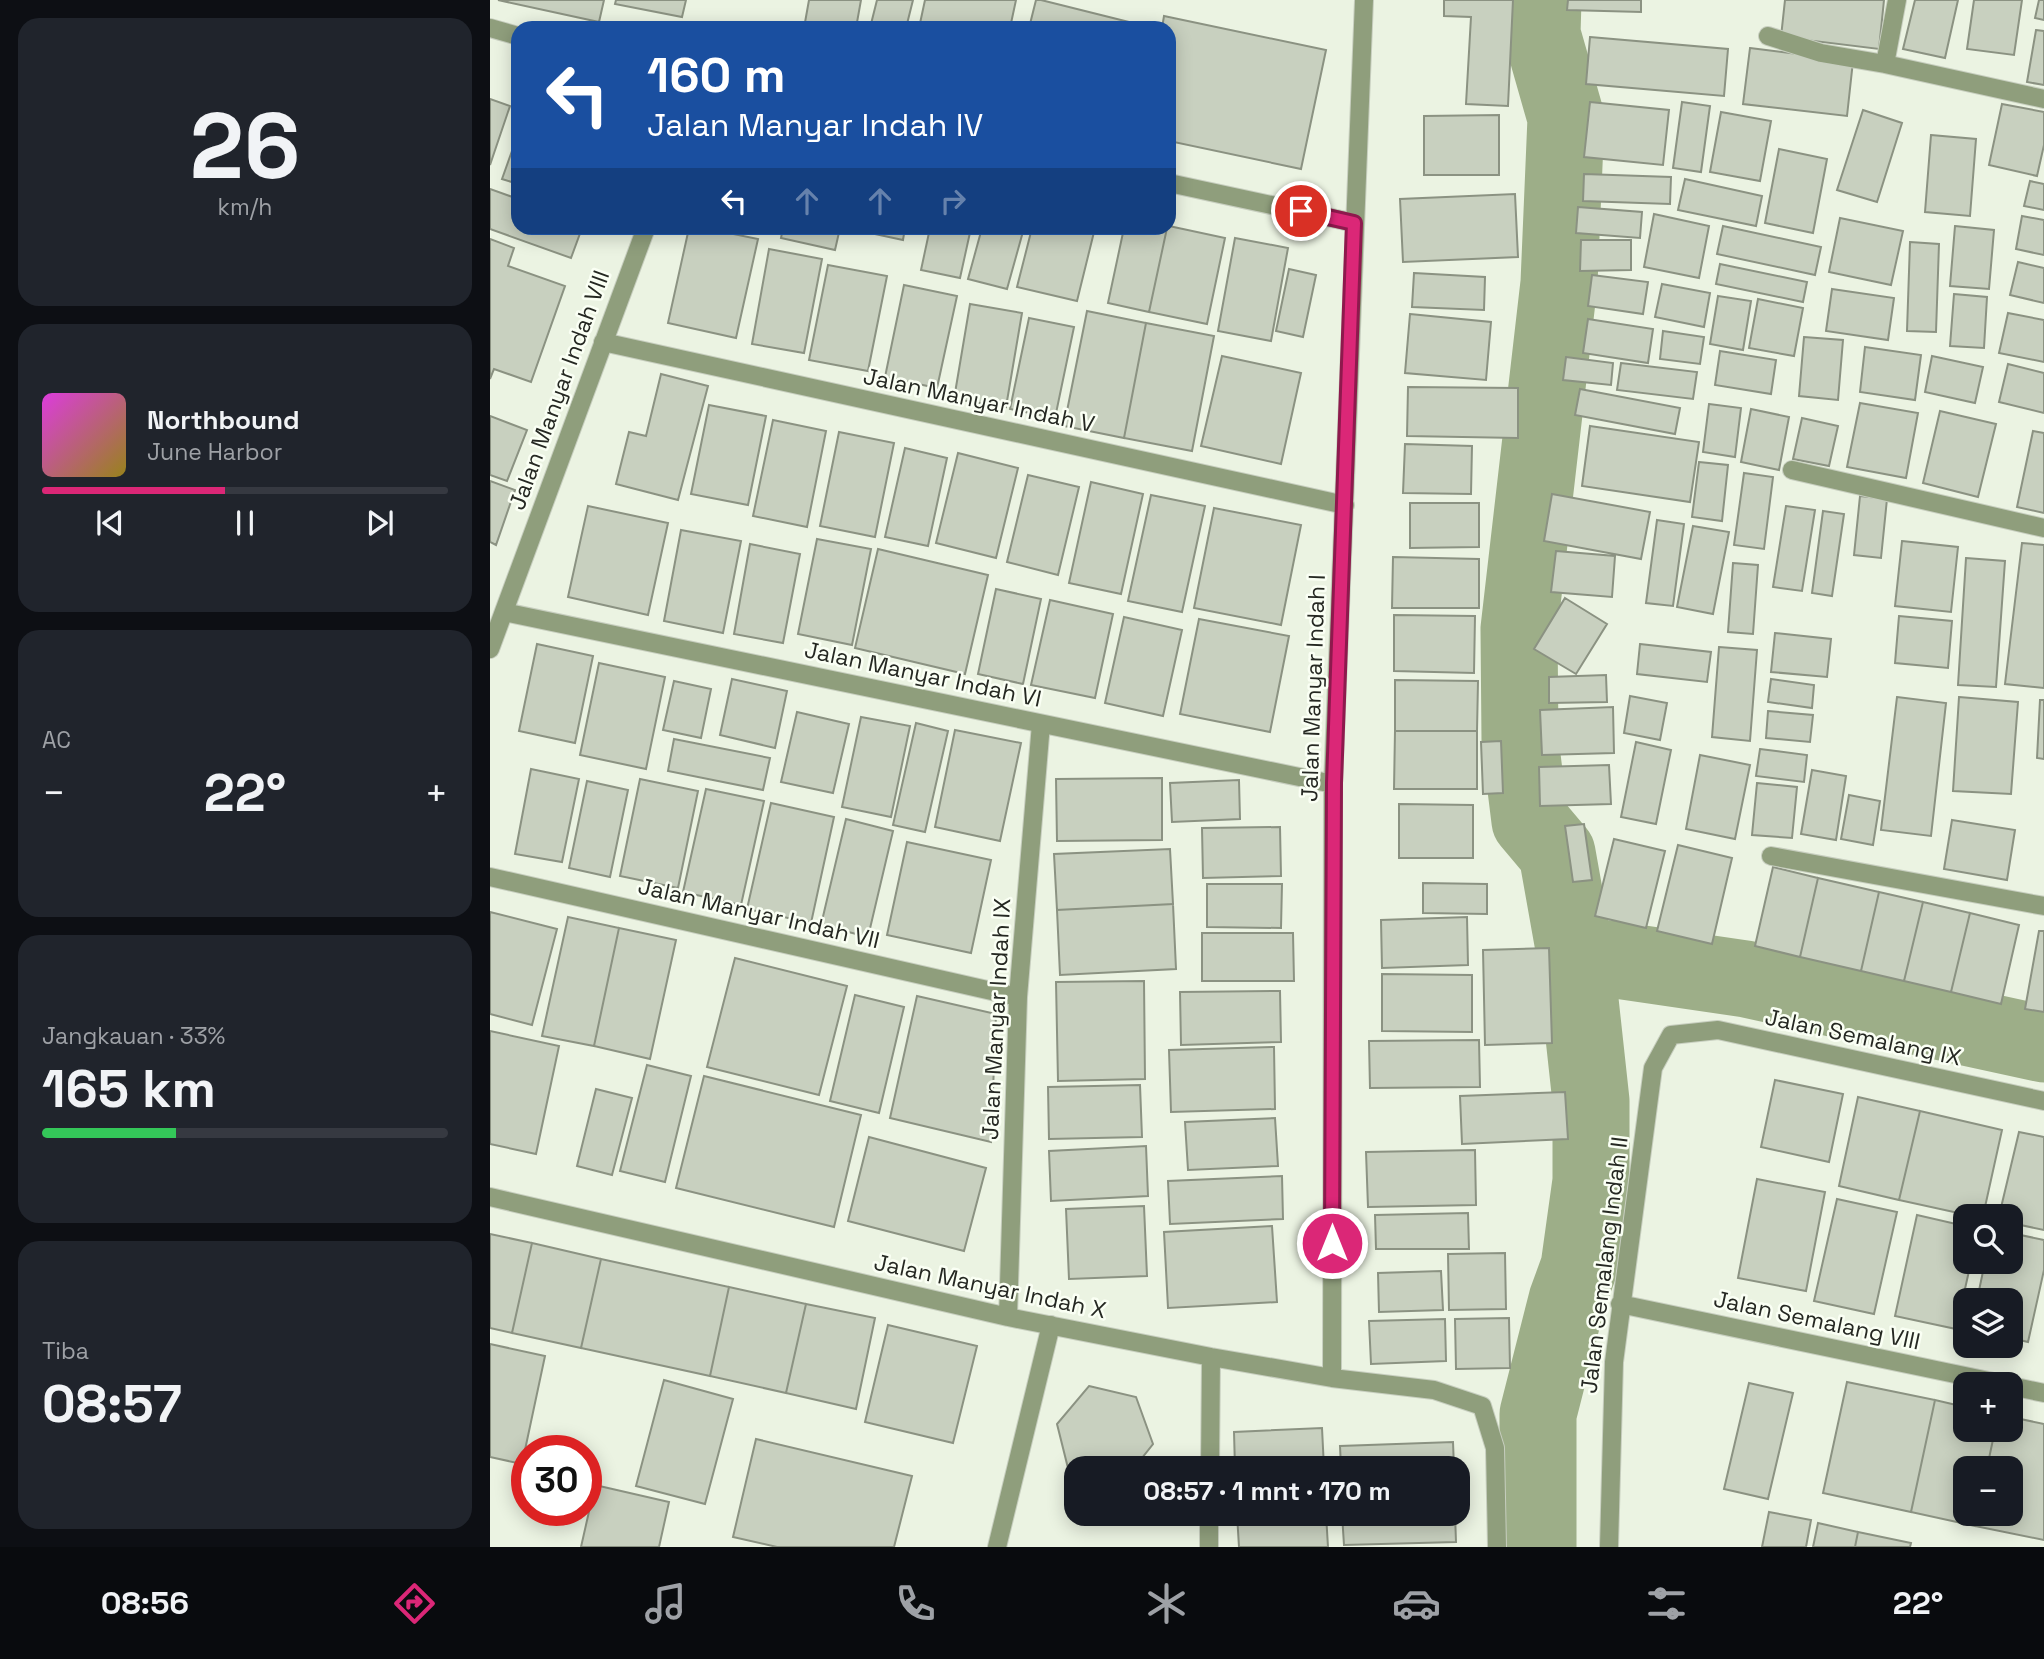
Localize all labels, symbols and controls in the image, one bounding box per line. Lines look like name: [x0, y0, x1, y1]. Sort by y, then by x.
text: 160 m: [647, 44, 785, 106]
icon: left: [532, 49, 623, 140]
text: 26: [190, 88, 300, 205]
text: Jalan Manyar Indah IV: [647, 105, 983, 145]
pin: [1271, 181, 1331, 241]
icon: left: [715, 182, 753, 220]
icon: ahead: [788, 182, 826, 220]
icon: ahead: [861, 182, 899, 220]
icon: right: [934, 182, 972, 220]
text: km/h: [218, 192, 272, 222]
icon: arrive: [1282, 192, 1320, 230]
street label: Jalan Manyar Indah VIII: [502, 266, 616, 514]
street label: Jalan Manyar Indah V: [861, 361, 1097, 439]
text: Northbound: [147, 403, 300, 437]
text: June Harbor: [147, 437, 282, 467]
icon: previous: [91, 504, 129, 542]
icon: pause: [226, 504, 264, 542]
icon: next: [361, 504, 399, 542]
street label: Jalan Manyar Indah I: [1294, 574, 1332, 802]
street label: Jalan Manyar Indah VI: [802, 634, 1044, 714]
text: AC: [42, 725, 71, 755]
text: 22°: [204, 760, 286, 826]
text: −: [42, 769, 66, 817]
text: +: [424, 769, 448, 817]
street label: Jalan Manyar Indah VII: [635, 871, 883, 955]
street label: Jalan Manyar Indah IX: [975, 897, 1017, 1141]
street label: Jalan Semalang IX: [1762, 1002, 1964, 1072]
text: Jangkauan · 33%: [42, 1021, 225, 1051]
text: 165 km: [42, 1056, 216, 1122]
street label: Jalan Semalang Indah II: [1573, 1135, 1635, 1395]
map controls: [1953, 1204, 2023, 1526]
button: search: [1953, 1204, 2023, 1274]
position arrow: [1295, 1206, 1369, 1280]
street label: Jalan Manyar Indah X: [871, 1247, 1109, 1325]
street label: Jalan Semalang VIII: [1711, 1283, 1923, 1357]
button: layers: [1953, 1288, 2023, 1358]
text: Tiba: [42, 1336, 89, 1366]
text: 08:57: [42, 1371, 182, 1437]
button: +: [1953, 1372, 2023, 1442]
speed limit sign: 30: [511, 1435, 602, 1526]
button: −: [1953, 1456, 2023, 1526]
text: 08:57 · 1 mnt · 170 m: [1143, 1474, 1391, 1508]
icon: directions: [390, 1579, 439, 1628]
icon: music: [641, 1579, 690, 1628]
icon: phone: [891, 1579, 940, 1628]
icon: climate: [1142, 1579, 1191, 1628]
icon: car: [1392, 1579, 1441, 1628]
icon: filters: [1642, 1579, 1691, 1628]
text: 08:56: [101, 1583, 189, 1623]
text: 22°: [1893, 1583, 1943, 1623]

